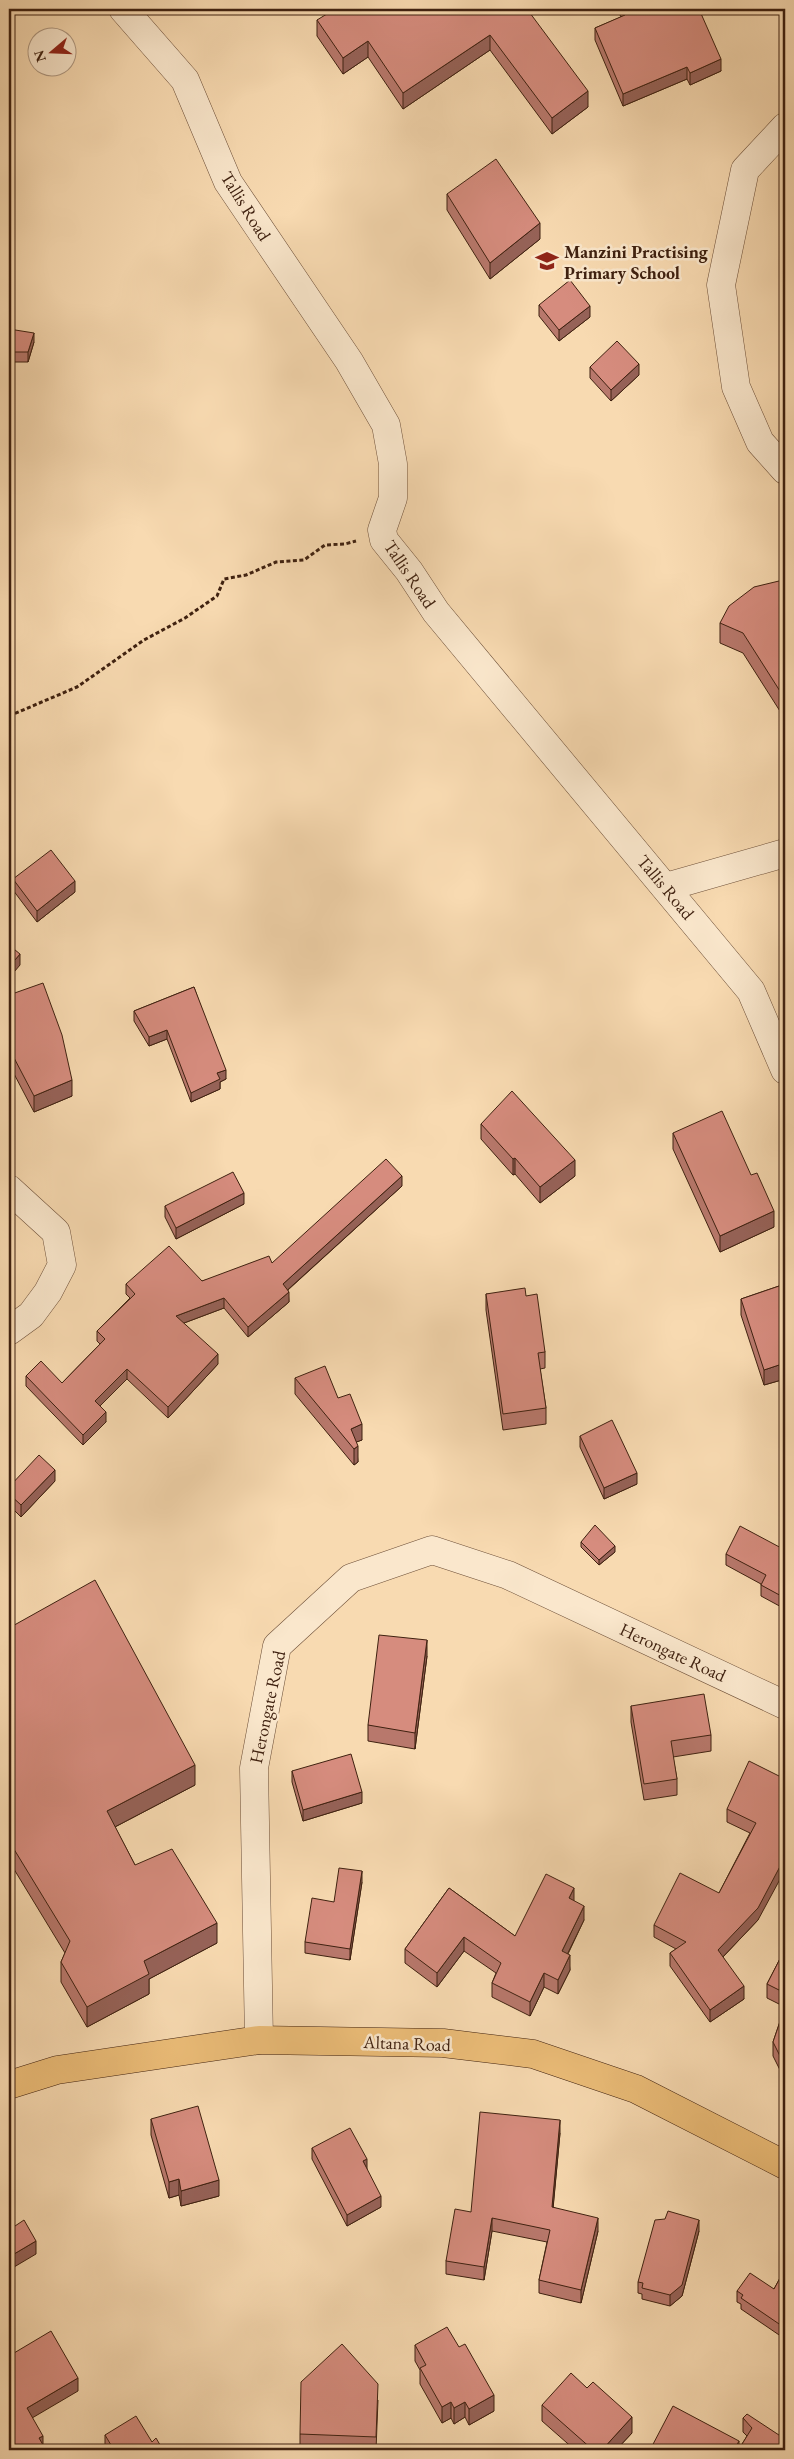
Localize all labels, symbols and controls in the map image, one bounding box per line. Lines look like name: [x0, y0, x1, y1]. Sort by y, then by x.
north arrow: [28, 28, 78, 78]
text: N: [29, 47, 50, 65]
street label: Tallis Road: [216, 167, 277, 246]
place label: Manzini Practising Primary School: [564, 240, 709, 284]
school or university icon: Manzini Practising Primary School: [534, 248, 560, 274]
street label: Tallis Road: [379, 535, 442, 613]
street label: Tallis Road: [632, 850, 700, 925]
street label: Herongate Road: [616, 1617, 731, 1687]
street label: Herongate Road: [244, 1648, 290, 1766]
street label: Altana Road: [362, 2030, 452, 2056]

